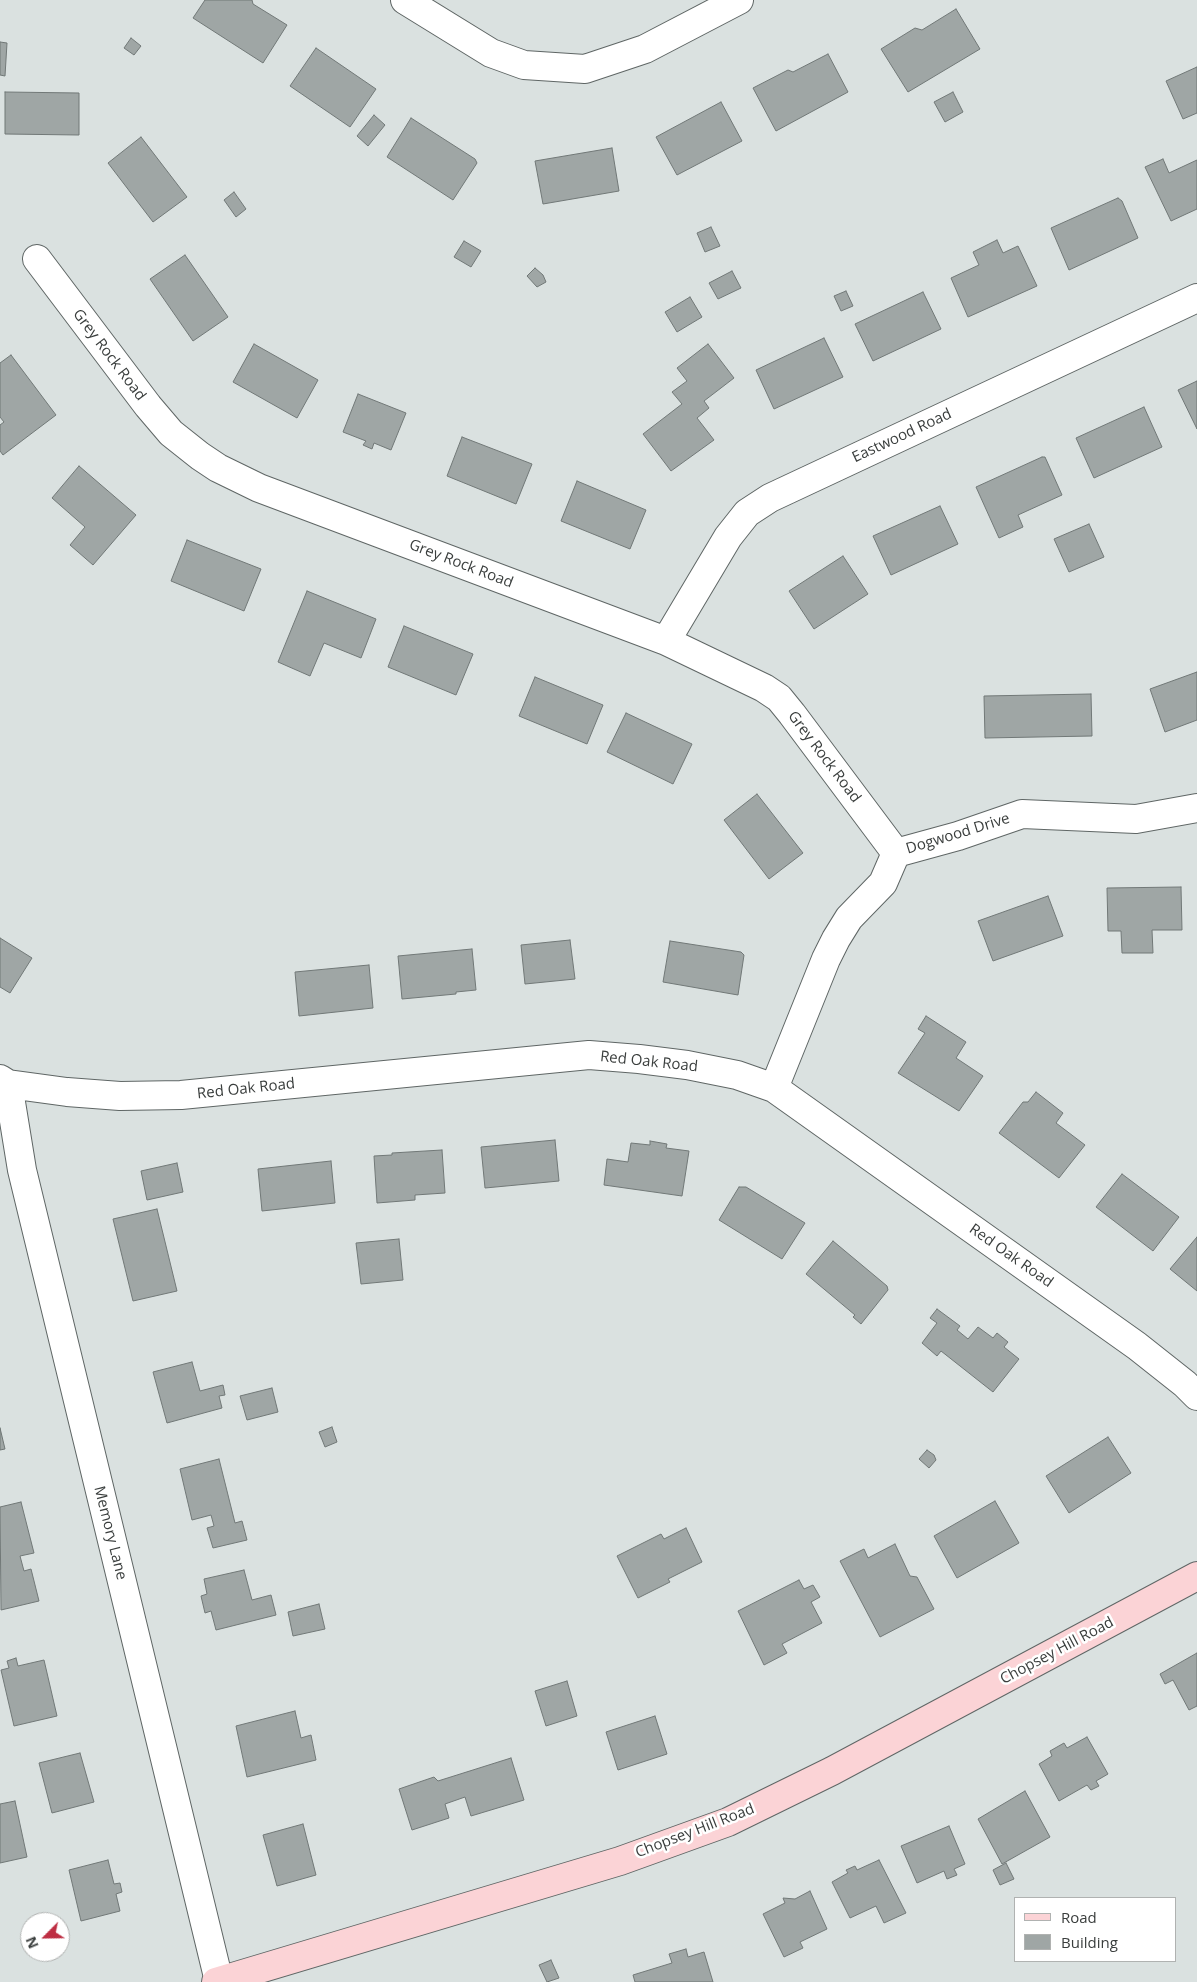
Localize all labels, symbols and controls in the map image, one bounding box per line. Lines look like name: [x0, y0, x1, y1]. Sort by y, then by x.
street label: Grey Rock Road: [69, 306, 149, 404]
street label: Eastwood Road: [849, 405, 955, 467]
street label: Grey Rock Road: [406, 536, 516, 592]
street label: Grey Rock Road: [784, 708, 864, 806]
street label: Dogwood Drive: [904, 810, 1012, 858]
street label: Red Oak Road: [599, 1048, 699, 1076]
street label: Red Oak Road: [196, 1075, 296, 1103]
street label: Red Oak Road: [966, 1220, 1056, 1292]
street label: Memory Lane: [90, 1484, 130, 1582]
street label: Chopsey Hill Road: [997, 1613, 1117, 1689]
street label: Chopsey Hill Road: [633, 1800, 757, 1862]
legend: [1014, 1897, 1177, 1962]
text: Road: [1061, 1907, 1097, 1927]
north arrow: [20, 1912, 70, 1962]
text: Building: [1061, 1932, 1118, 1952]
text: N: [21, 1934, 43, 1952]

